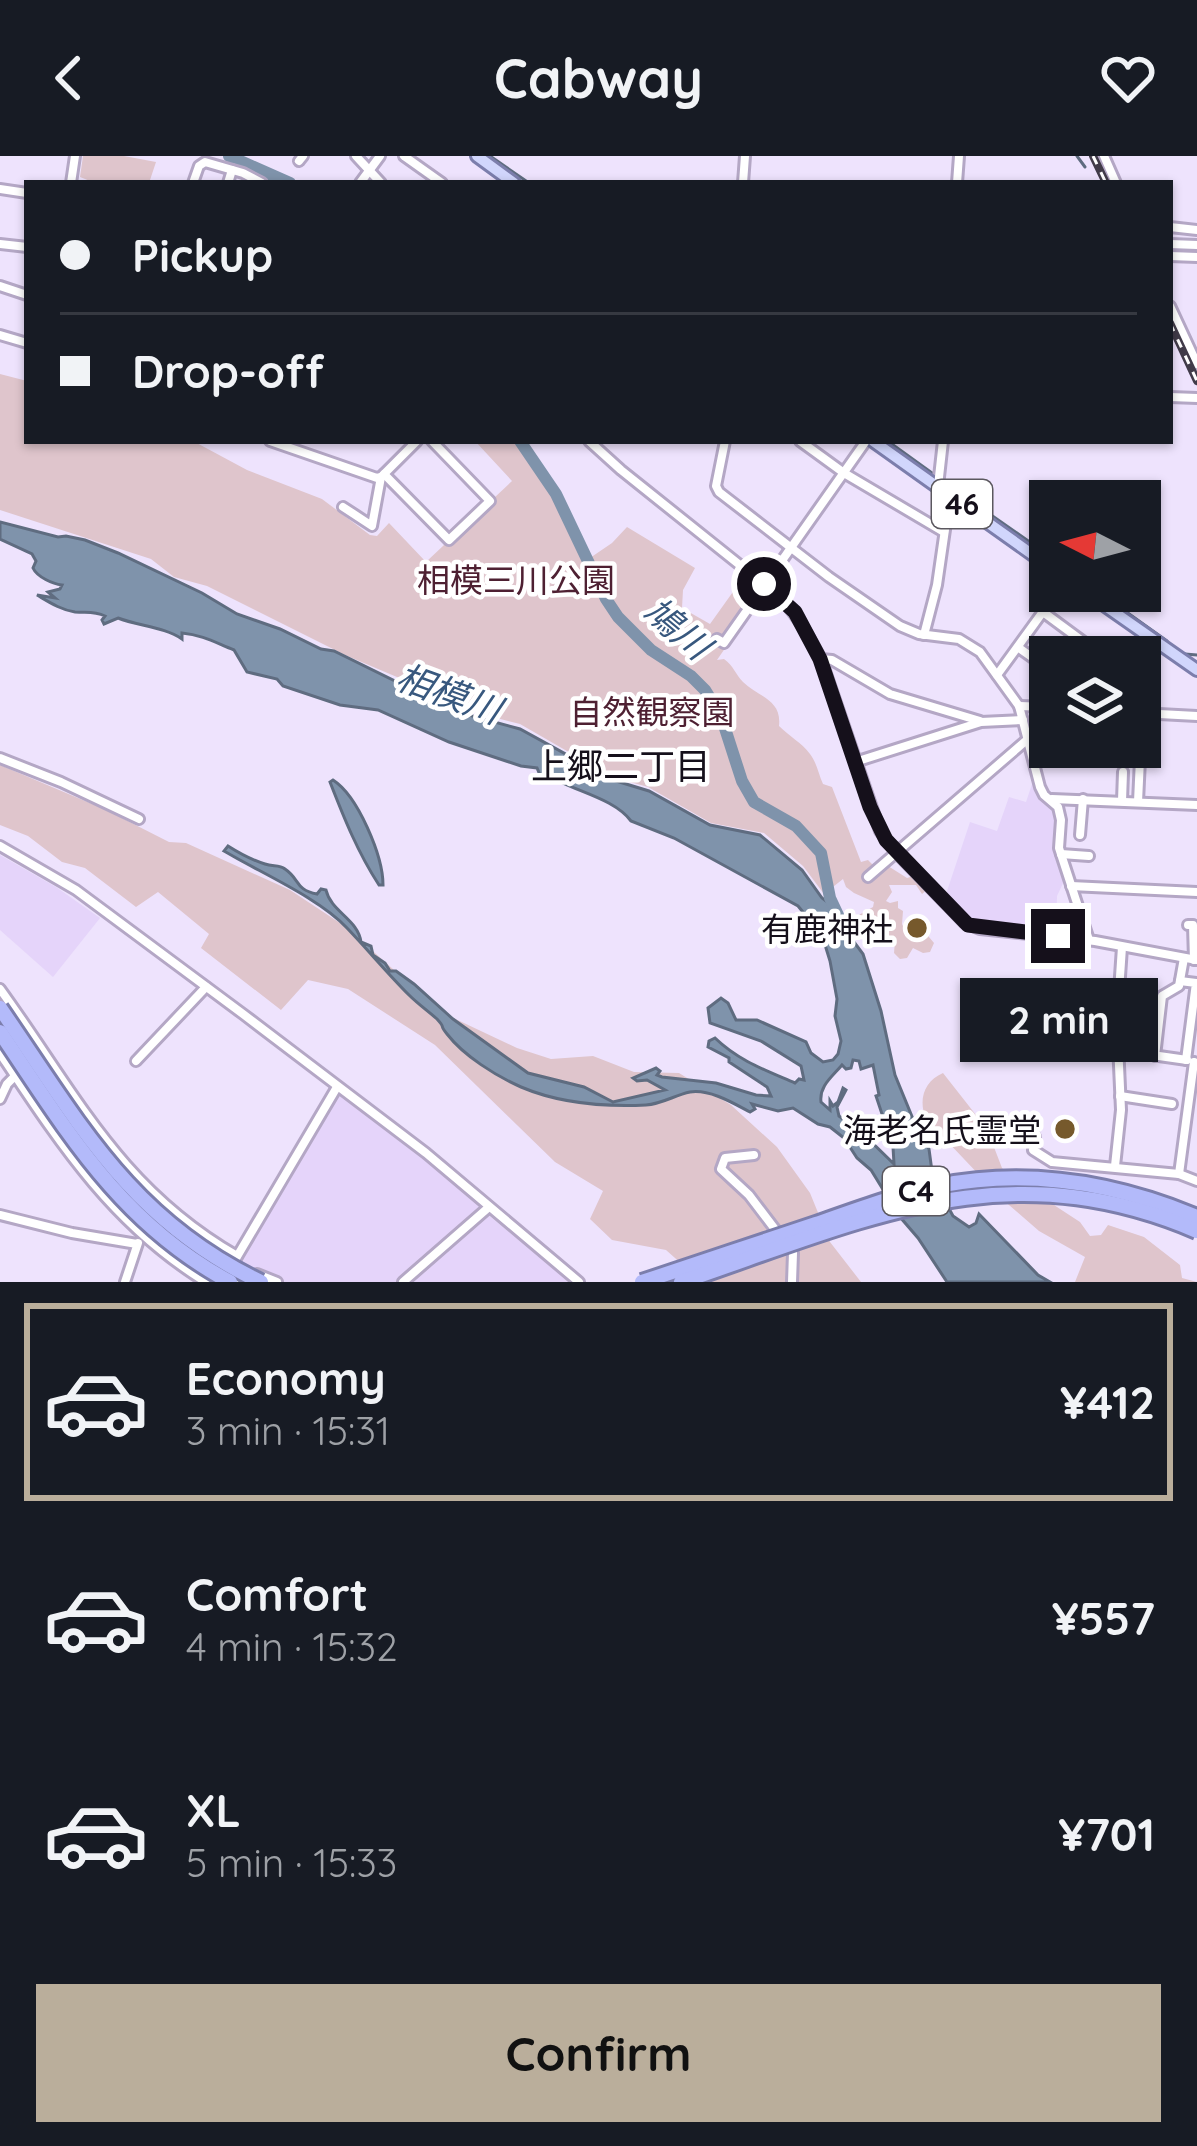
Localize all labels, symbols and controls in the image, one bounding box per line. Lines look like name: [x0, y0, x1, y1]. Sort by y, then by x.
text: Cabway: [494, 44, 703, 112]
icon: back: [36, 45, 102, 111]
icon: heart: [1095, 45, 1161, 111]
text: Pickup: [132, 227, 273, 283]
text: Drop-off: [132, 343, 324, 399]
road number: 46: [932, 480, 992, 528]
north arrow: [1029, 480, 1161, 612]
map controls: [1029, 480, 1161, 768]
route start: [737, 557, 791, 611]
park label: 相模三川公園: [417, 559, 615, 600]
water label: 鳩川: [636, 588, 723, 671]
button: layers: [1029, 636, 1161, 768]
water label: 相模川: [391, 653, 511, 734]
park label: 自然観察園: [570, 691, 735, 732]
district label: 上郷二丁目: [531, 743, 711, 788]
place label: 有鹿神社: [761, 908, 893, 949]
route end: [1031, 909, 1085, 963]
marker: 有鹿神社: [904, 915, 930, 941]
callout: 2 min: [959, 978, 1157, 1062]
text: 2 min: [1008, 995, 1110, 1044]
place label: 海老名氏霊堂: [843, 1109, 1041, 1150]
marker: 海老名氏霊堂: [1052, 1116, 1078, 1142]
road number: C4: [883, 1167, 949, 1215]
icon: car: [42, 1348, 150, 1456]
text: Economy: [186, 1350, 386, 1406]
text: ¥412: [1060, 1374, 1155, 1430]
text: 3 min · 15:31: [186, 1406, 390, 1455]
icon: car: [42, 1564, 150, 1672]
text: Comfort: [186, 1566, 368, 1622]
text: ¥557: [1052, 1590, 1155, 1646]
text: 4 min · 15:32: [186, 1622, 398, 1671]
icon: car: [42, 1780, 150, 1888]
text: XL: [186, 1782, 241, 1838]
text: ¥701: [1058, 1806, 1155, 1862]
text: 5 min · 15:33: [186, 1838, 397, 1887]
button: Confirm: [36, 1984, 1161, 2122]

